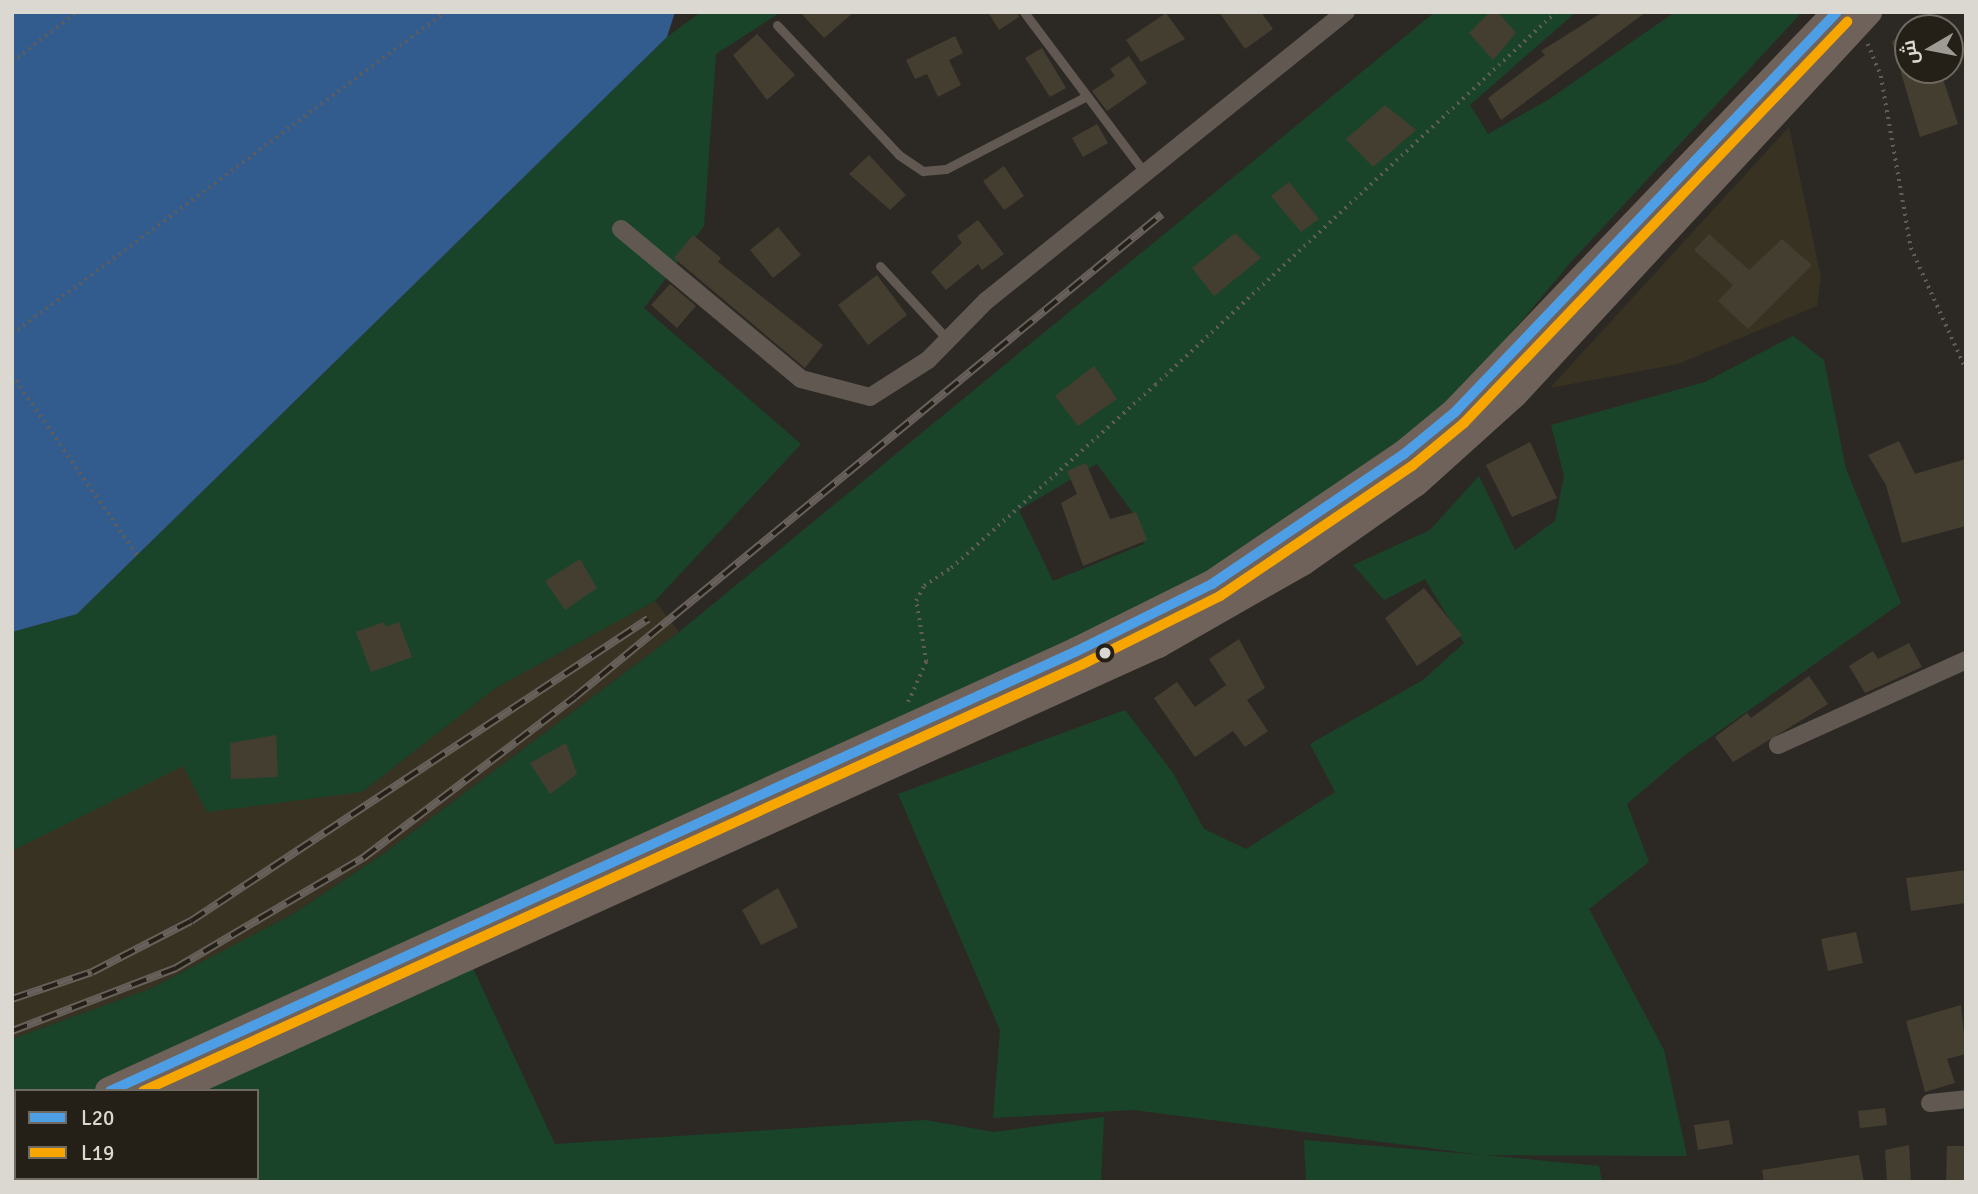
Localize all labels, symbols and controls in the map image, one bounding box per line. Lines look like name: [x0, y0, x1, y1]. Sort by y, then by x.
north arrow: [1894, 14, 1964, 84]
text: ش: [1896, 38, 1924, 66]
unlabelled marker: [1098, 646, 1112, 660]
legend: [14, 1089, 259, 1180]
text: L20: [81, 1105, 114, 1131]
text: L19: [81, 1140, 114, 1166]

